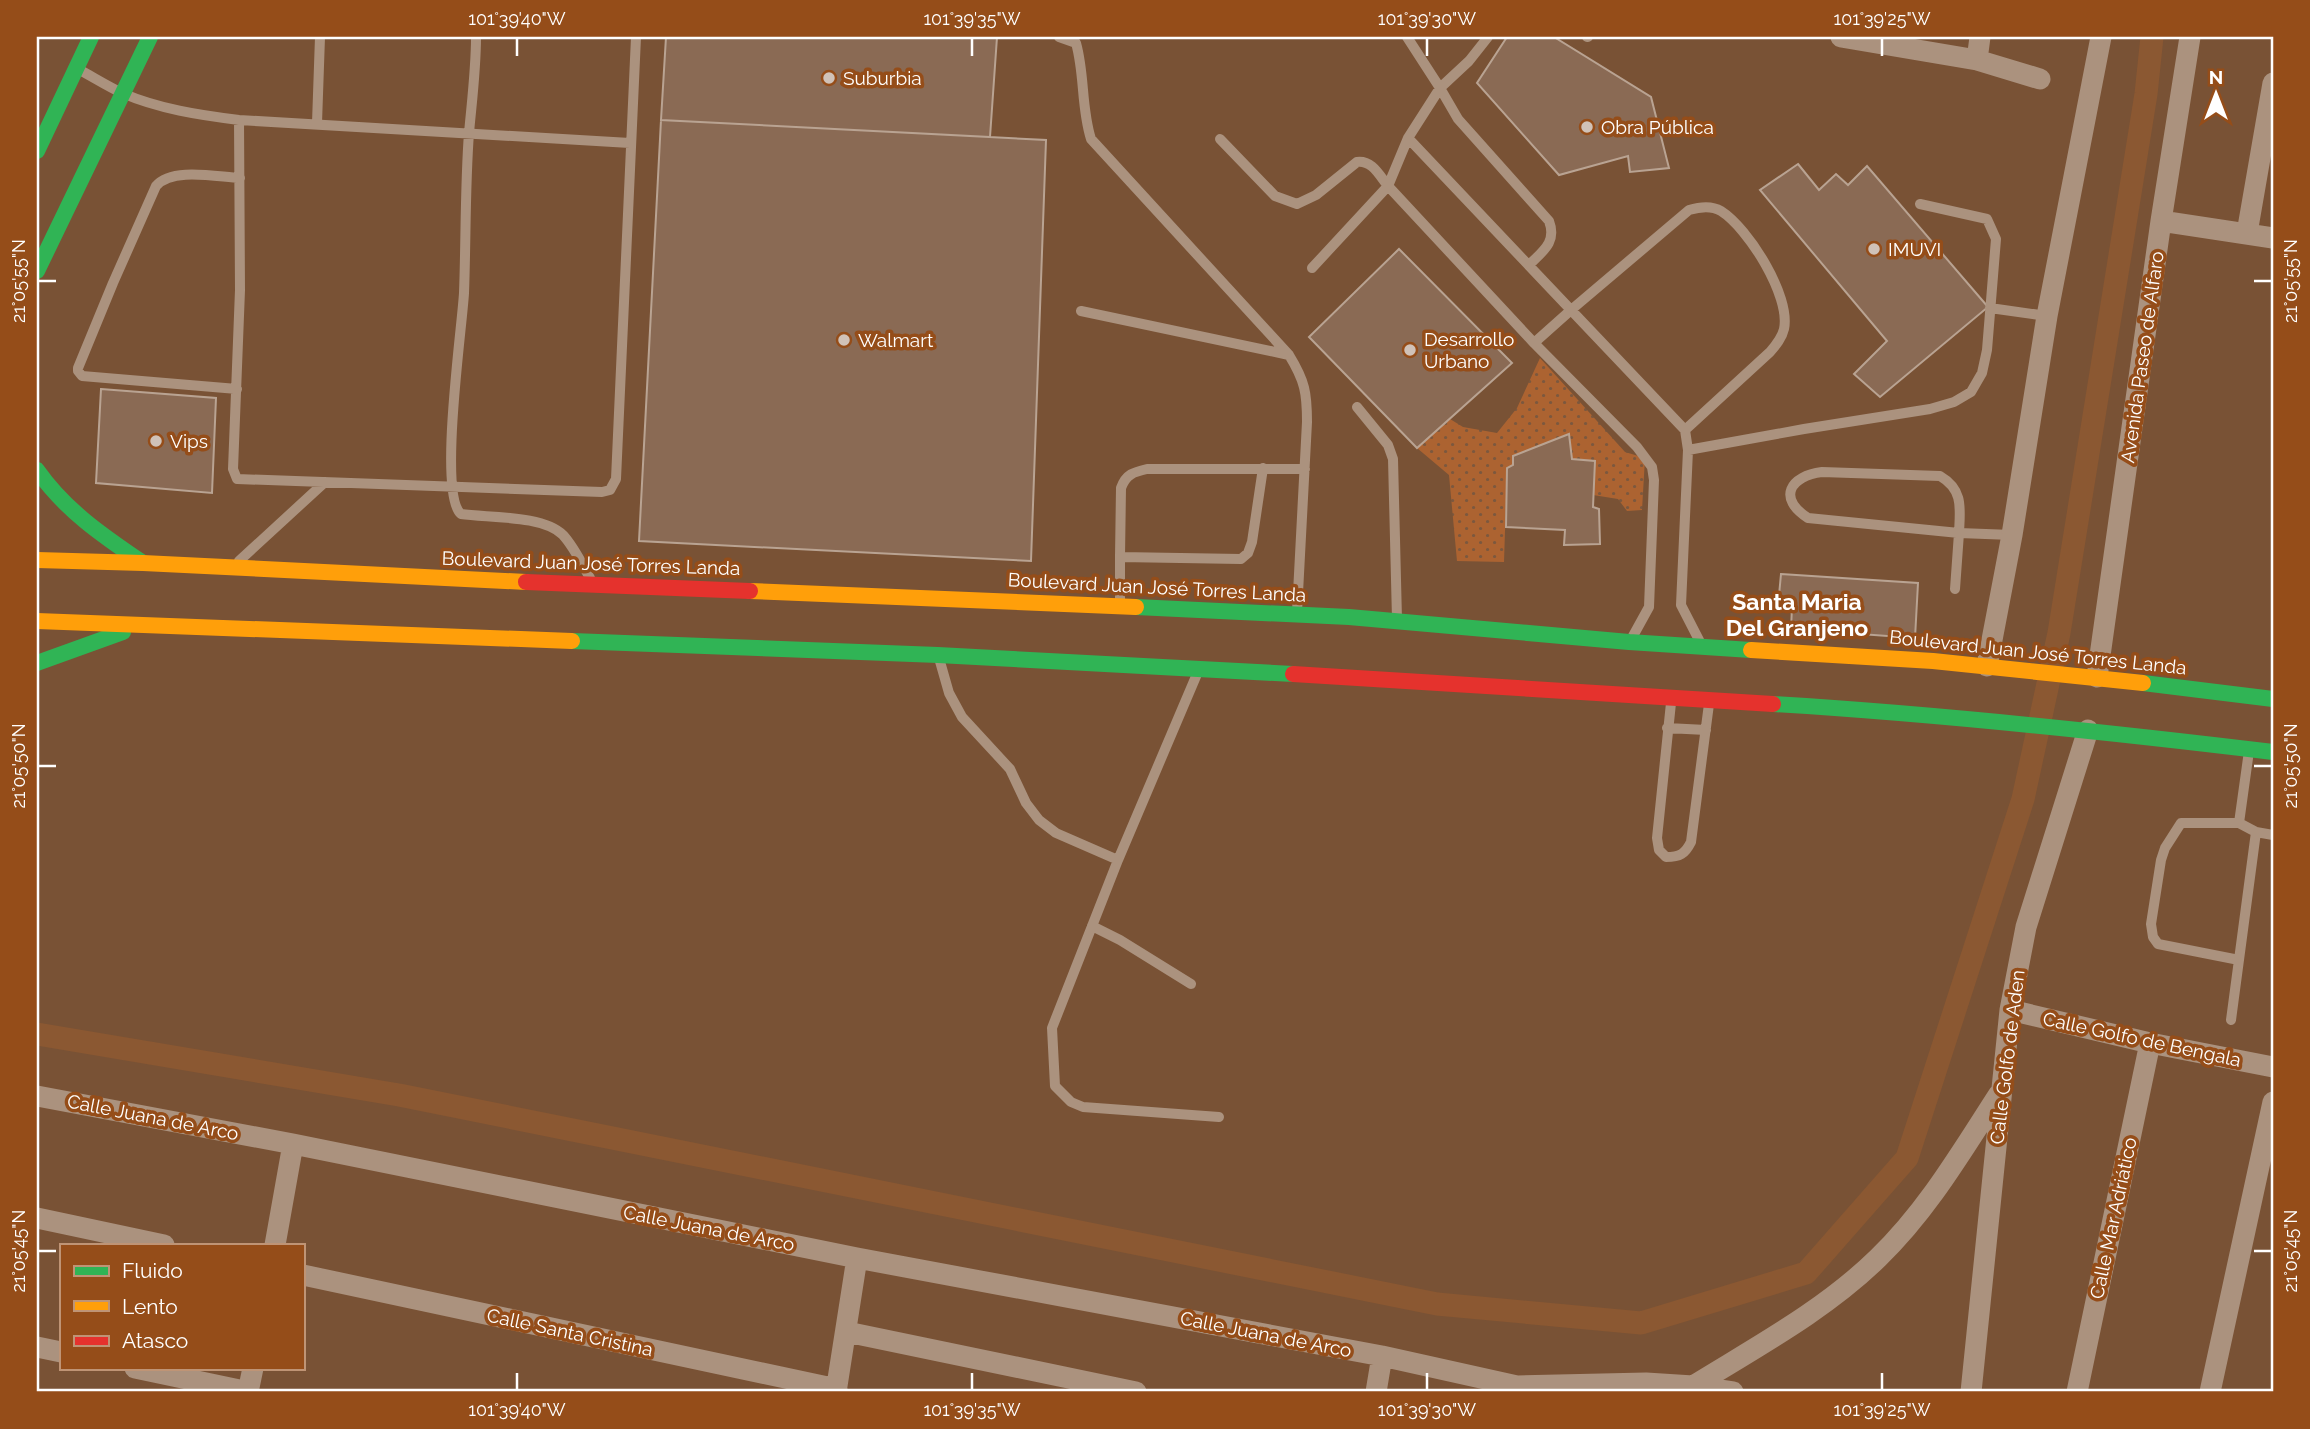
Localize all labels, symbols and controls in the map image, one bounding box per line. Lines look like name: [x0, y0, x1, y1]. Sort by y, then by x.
text: 101°39'40"W: [468, 8, 566, 29]
text: 101°39'35"W: [923, 8, 1021, 29]
text: 101°39'30"W: [1378, 8, 1476, 29]
text: 101°39'25"W: [1833, 8, 1931, 29]
north arrow: [2180, 60, 2250, 130]
text: N: [2209, 66, 2223, 88]
place label: Suburbia: [843, 67, 922, 89]
marker: Suburbia: [821, 70, 837, 86]
place label: Obra Pública: [1601, 116, 1714, 138]
marker: Obra Pública: [1579, 119, 1595, 135]
place label: IMUVI: [1888, 238, 1941, 260]
text: 21°05'55"N: [8, 239, 29, 323]
text: 21°05'55"N: [2280, 239, 2301, 323]
marker: IMUVI: [1866, 241, 1882, 257]
street label: Avenida Paseo de Alfaro: [2116, 250, 2168, 464]
place label: Desarrollo Urbano: [1424, 328, 1514, 372]
place label: Walmart: [858, 329, 934, 351]
marker: Walmart: [836, 332, 852, 348]
marker: Desarrollo Urbano: [1402, 342, 1418, 358]
place label: Vips: [170, 430, 208, 452]
marker: Vips: [148, 433, 164, 449]
street label: Boulevard Juan José Torres Landa: [441, 547, 741, 579]
street label: Boulevard Juan José Torres Landa: [1007, 568, 1307, 606]
district label: Santa Maria Del Granjeno: [1726, 588, 1868, 641]
street label: Boulevard Juan José Torres Landa: [1888, 625, 2188, 679]
text: 21°05'50"N: [8, 723, 29, 809]
text: 21°05'50"N: [2280, 723, 2301, 809]
street label: Calle Golfo de Aden: [1985, 968, 2029, 1146]
street label: Calle Golfo de Bengala: [2041, 1007, 2243, 1071]
street label: Calle Juana de Arco: [65, 1090, 241, 1144]
street label: Calle Mar Adriático: [2085, 1135, 2141, 1301]
street label: Calle Juana de Arco: [621, 1201, 797, 1255]
text: 21°05'45"N: [8, 1210, 29, 1292]
text: 21°05'45"N: [2280, 1210, 2301, 1292]
legend: [60, 1244, 304, 1370]
text: Fluido: [122, 1258, 183, 1283]
text: Lento: [122, 1294, 178, 1319]
street label: Calle Santa Cristina: [485, 1304, 655, 1360]
street label: Calle Juana de Arco: [1178, 1307, 1354, 1361]
text: Atasco: [122, 1328, 188, 1353]
text: 101°39'40"W: [468, 1399, 566, 1420]
text: 101°39'35"W: [923, 1399, 1021, 1420]
text: 101°39'30"W: [1378, 1399, 1476, 1420]
text: 101°39'25"W: [1833, 1399, 1931, 1420]

